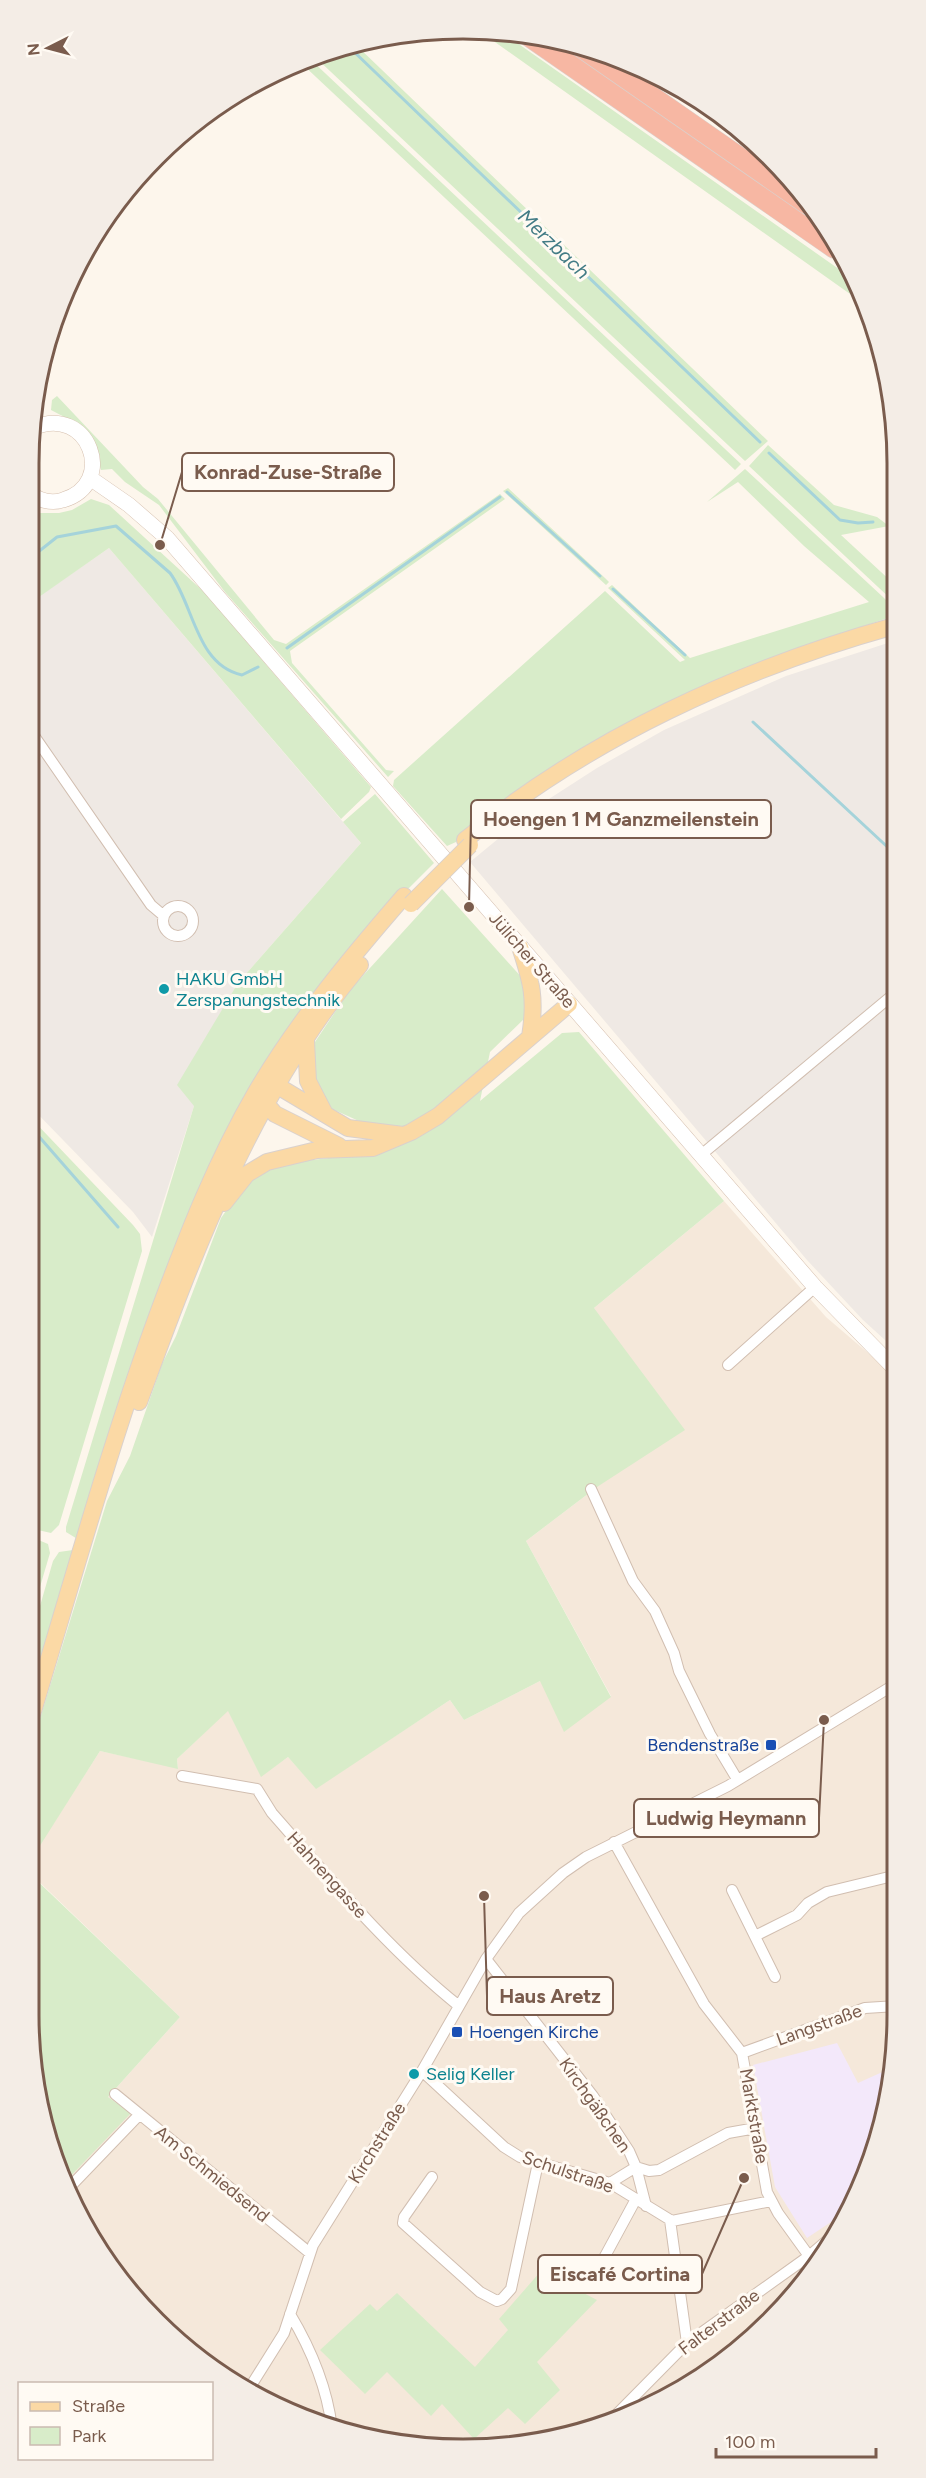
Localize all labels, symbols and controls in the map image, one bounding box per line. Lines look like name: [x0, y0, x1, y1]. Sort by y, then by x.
north arrow: [18, 18, 78, 78]
text: N: [23, 42, 44, 57]
water label: Merzbach: [513, 204, 595, 284]
callout: Konrad-Zuse-Straße: [182, 453, 394, 491]
text: Konrad-Zuse-Straße: [194, 460, 382, 484]
callout: Hoengen 1 M Ganzmeilenstein: [471, 800, 771, 838]
text: Hoengen 1 M Ganzmeilenstein: [483, 807, 759, 831]
street label: Jülicher Straße: [484, 907, 580, 1013]
place label: HAKU GmbH Zerspanungstechnik: [176, 968, 340, 1011]
marker: HAKU GmbH Zerspanungstechnik: [157, 982, 171, 996]
place label: Bendenstraße: [647, 1734, 759, 1756]
marker: Bendenstraße: [764, 1738, 778, 1752]
callout: Ludwig Heymann: [634, 1799, 819, 1837]
text: Ludwig Heymann: [646, 1806, 806, 1830]
street label: Hahnengasse: [282, 1827, 372, 1923]
callout: Haus Aretz: [487, 1977, 613, 2015]
text: Haus Aretz: [499, 1984, 601, 2008]
street label: Langstraße: [773, 1999, 865, 2051]
place label: Hoengen Kirche: [469, 2021, 599, 2043]
marker: Hoengen Kirche: [450, 2025, 464, 2039]
street label: Kirchgäßchen: [554, 2053, 636, 2157]
place label: Selig Keller: [426, 2063, 515, 2085]
marker: Selig Keller: [407, 2067, 421, 2081]
street label: Marktstraße: [735, 2067, 773, 2166]
street label: Kirchstraße: [343, 2098, 411, 2188]
street label: Am Schmiedsend: [150, 2121, 274, 2227]
street label: Schulstraße: [519, 2146, 617, 2198]
callout: Eiscafé Cortina: [538, 2255, 702, 2293]
text: Eiscafé Cortina: [550, 2262, 690, 2286]
street label: Falterstraße: [674, 2284, 764, 2360]
legend: [18, 2382, 213, 2460]
text: Straße: [72, 2395, 125, 2417]
scale bar: [716, 2421, 876, 2459]
text: Park: [72, 2425, 107, 2447]
text: 100 m: [725, 2431, 775, 2453]

